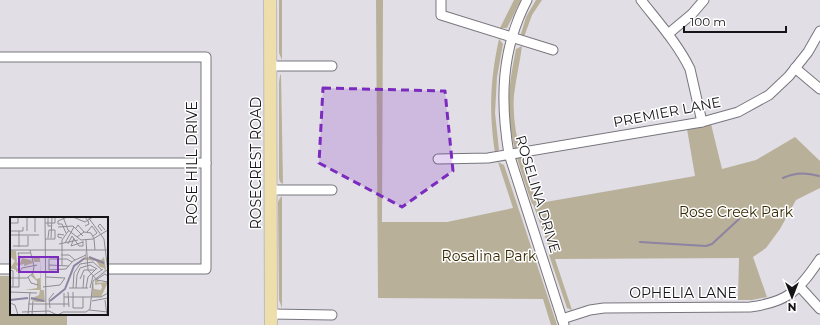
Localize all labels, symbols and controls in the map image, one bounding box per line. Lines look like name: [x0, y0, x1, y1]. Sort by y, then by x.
scale bar: [684, 8, 786, 34]
text: 100 m: [690, 14, 726, 29]
street label: PREMIER LANE: [612, 93, 722, 131]
street label: ROSECREST ROAD: [247, 97, 265, 229]
street label: ROSE HILL DRIVE: [183, 101, 201, 225]
street label: ROSELINA DRIVE: [512, 133, 564, 255]
park label: Rose Creek Park: [679, 203, 794, 221]
inset map: [10, 217, 108, 315]
park label: Rosalina Park: [442, 247, 537, 265]
north arrow: [772, 277, 812, 317]
street label: OPHELIA LANE: [629, 284, 737, 302]
text: N: [788, 300, 796, 314]

